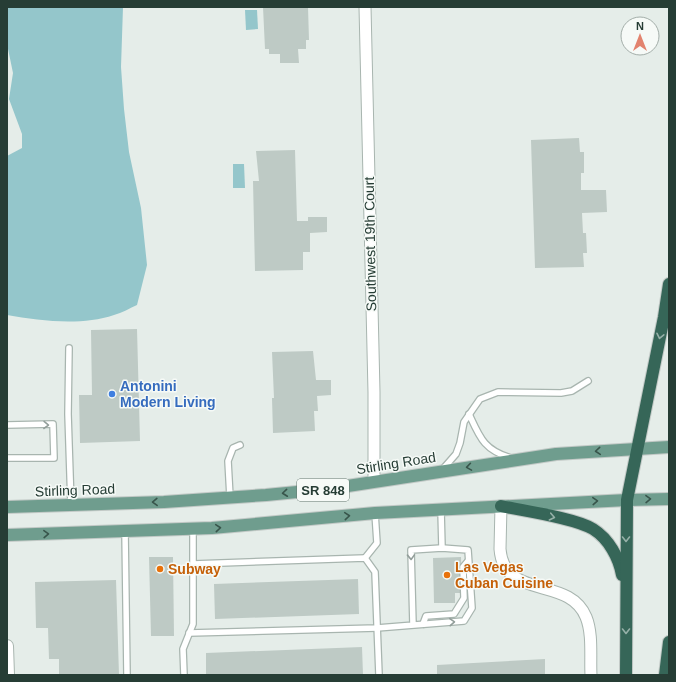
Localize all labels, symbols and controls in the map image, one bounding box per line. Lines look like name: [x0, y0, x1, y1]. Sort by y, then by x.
north arrow: [620, 16, 660, 56]
text: N: [636, 20, 644, 32]
street label: Southwest 19th Court: [361, 176, 379, 311]
one-way arrow: [657, 333, 665, 339]
place label: Antonini Modern Living: [120, 378, 216, 410]
marker: Antonini Modern Living: [107, 389, 117, 399]
one-way arrow: [43, 421, 49, 429]
one-way arrow: [595, 446, 601, 455]
street label: Stirling Road: [355, 449, 437, 477]
one-way arrow: [466, 462, 472, 471]
road number: SR 848: [297, 479, 349, 501]
street label: Stirling Road: [35, 481, 115, 499]
one-way arrow: [282, 489, 288, 498]
one-way arrow: [645, 495, 651, 504]
one-way arrow: [592, 497, 598, 506]
one-way arrow: [152, 498, 158, 506]
one-way arrow: [344, 512, 350, 521]
one-way arrow: [549, 513, 556, 521]
one-way arrow: [215, 523, 221, 532]
one-way arrow: [43, 529, 49, 538]
one-way arrow: [622, 536, 630, 542]
one-way arrow: [407, 554, 415, 560]
place label: Las Vegas Cuban Cuisine: [455, 559, 553, 591]
place label: Subway: [168, 561, 221, 577]
marker: Subway: [155, 564, 165, 574]
marker: Las Vegas Cuban Cuisine: [442, 570, 452, 580]
one-way arrow: [449, 618, 455, 627]
one-way arrow: [622, 628, 630, 634]

